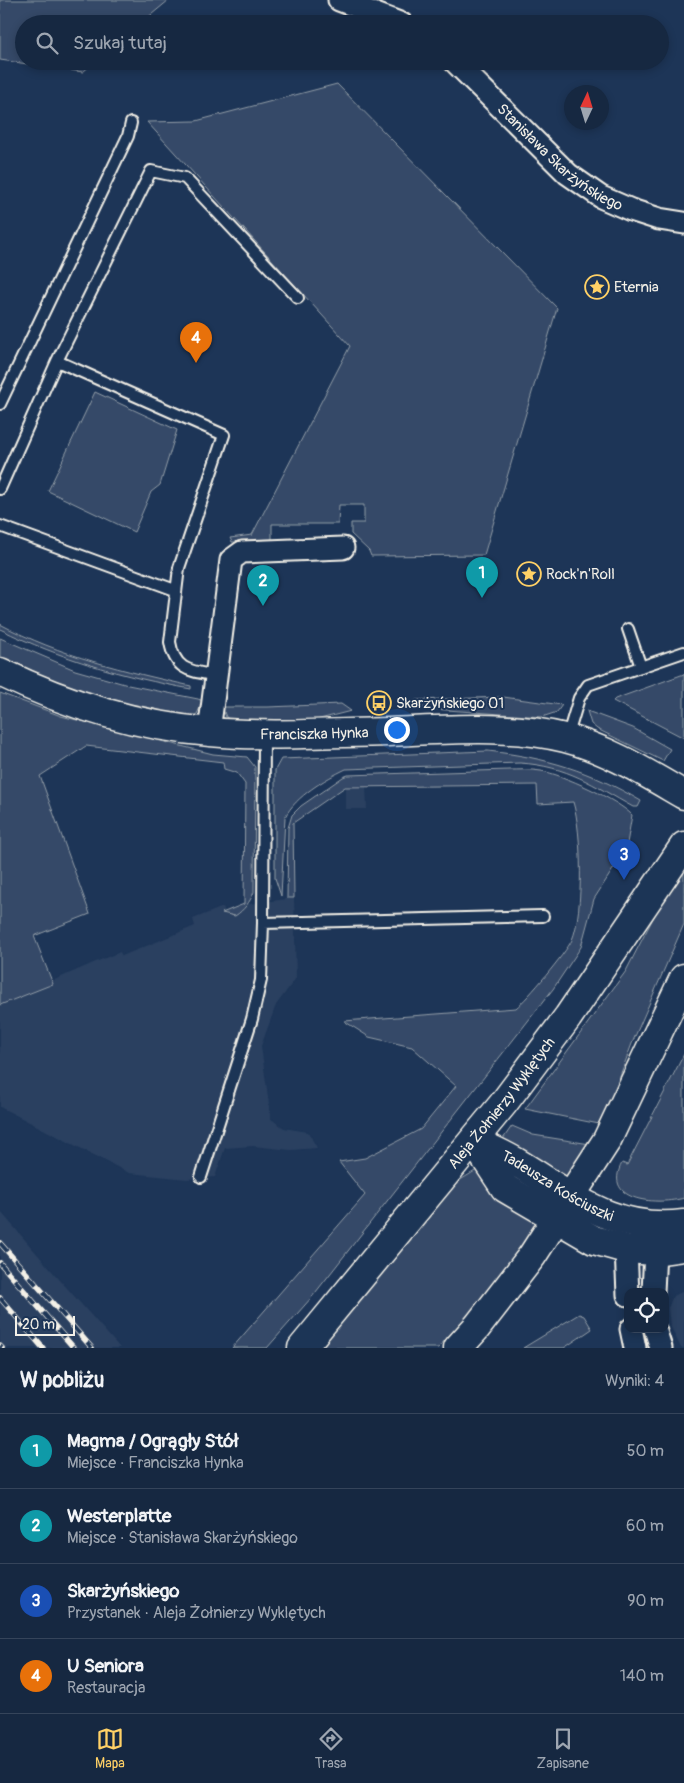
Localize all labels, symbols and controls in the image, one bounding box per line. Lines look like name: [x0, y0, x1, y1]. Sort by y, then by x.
search box: [15, 15, 669, 70]
icon: search: [33, 29, 61, 57]
text: Szukaj tutaj: [73, 31, 167, 55]
north arrow: [564, 85, 609, 130]
street label: Stanisława Skarżyńskiego: [493, 100, 626, 215]
place icon: Eternia: [584, 274, 610, 300]
place label: Eternia: [614, 278, 659, 297]
pin: 4: [180, 322, 212, 363]
pin: 1: [466, 557, 498, 598]
place icon: Rock'n'Roll: [516, 561, 542, 587]
pin: 2: [247, 565, 279, 606]
place label: Rock'n'Roll: [546, 565, 615, 584]
bus stop icon: Skarżyńskiego 01: [366, 690, 392, 716]
place label: Skarżyńskiego 01: [396, 694, 504, 713]
your location: [384, 717, 410, 743]
street label: Franciszka Hynka: [260, 723, 369, 744]
pin: 3: [608, 839, 640, 880]
street label: Aleja Żołnierzy Wyklętych: [444, 1033, 559, 1173]
street label: Tadeusza Kościuszki: [498, 1146, 616, 1226]
map controls: [624, 1288, 669, 1333]
button: locate: [624, 1288, 669, 1333]
scale bar: [15, 1313, 75, 1336]
text: 20 m: [22, 1316, 55, 1333]
text: W pobliżu: [20, 1367, 104, 1394]
text: Wyniki: 4: [605, 1371, 664, 1391]
text: Magma / Ogrągły Stół: [67, 1429, 238, 1453]
text: 1: [33, 1441, 39, 1461]
text: 50 m: [627, 1441, 664, 1461]
text: Miejsce · Franciszka Hynka: [67, 1453, 244, 1473]
text: Westerplatte: [67, 1504, 171, 1528]
text: 2: [32, 1516, 40, 1536]
text: 60 m: [626, 1516, 664, 1536]
text: Miejsce · Stanisława Skarżyńskiego: [67, 1528, 298, 1548]
text: Skarżyńskiego: [67, 1579, 180, 1603]
text: 3: [32, 1591, 40, 1611]
text: 90 m: [627, 1591, 664, 1611]
text: Przystanek · Aleja Żołnierzy Wyklętych: [67, 1603, 326, 1623]
text: U Seniora: [67, 1654, 144, 1678]
text: 4: [31, 1666, 41, 1686]
text: 140 m: [620, 1666, 664, 1686]
text: Restauracja: [67, 1678, 145, 1698]
tab: Mapa: [95, 1725, 125, 1772]
tab: Trasa: [315, 1725, 347, 1772]
tab: Zapisane: [537, 1725, 589, 1772]

